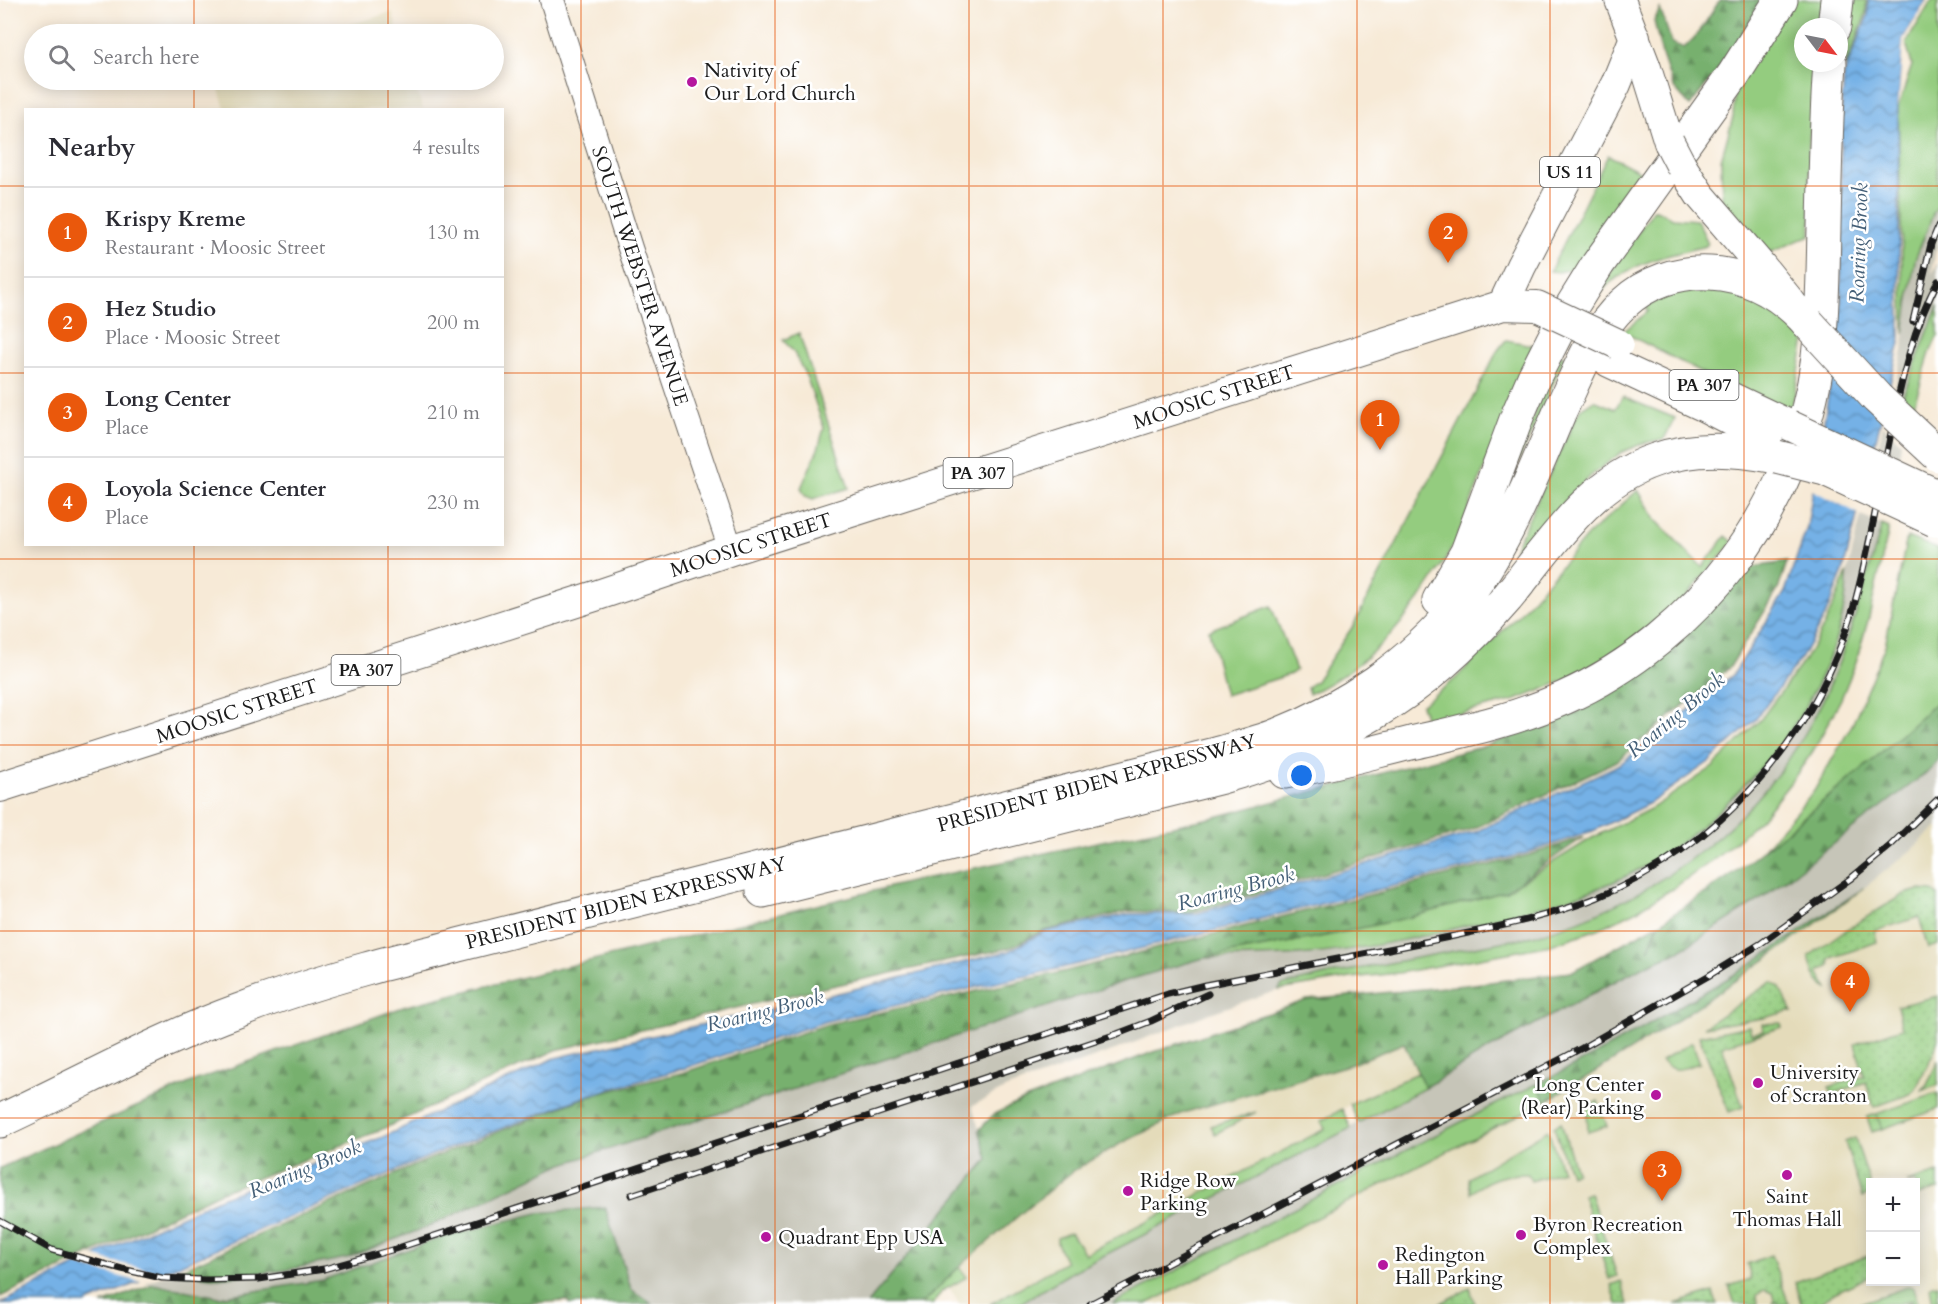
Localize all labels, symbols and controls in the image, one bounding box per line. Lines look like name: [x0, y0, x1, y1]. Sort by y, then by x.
north arrow: [1794, 18, 1848, 72]
search box: [24, 24, 504, 90]
icon: search: [45, 41, 78, 74]
text: Search here: [93, 42, 200, 72]
place label: Nativity of Our Lord Church: [704, 57, 856, 107]
marker: Nativity of Our Lord Church: [685, 75, 699, 89]
text: Nearby: [48, 130, 136, 165]
text: 4 results: [412, 134, 480, 161]
street label: SOUTH WEBSTER AVENUE: [585, 143, 695, 409]
road number: US 11: [1540, 157, 1600, 187]
water label: Roaring Brook: [1842, 182, 1876, 304]
text: Krispy Kreme: [105, 204, 246, 234]
pin: 2: [1428, 214, 1468, 263]
text: 1: [62, 219, 73, 246]
text: 130 m: [427, 219, 480, 246]
text: Restaurant · Moosic Street: [105, 234, 325, 261]
text: Hez Studio: [105, 294, 216, 324]
text: 2: [62, 309, 73, 336]
text: 200 m: [427, 309, 480, 336]
text: Place · Moosic Street: [105, 324, 280, 351]
street label: MOOSIC STREET: [1130, 358, 1299, 436]
road number: PA 307: [1670, 370, 1738, 400]
text: Long Center: [105, 384, 231, 414]
text: 3: [62, 399, 73, 426]
text: 210 m: [427, 399, 480, 426]
pin: 1: [1360, 400, 1400, 450]
text: Place: [105, 414, 149, 441]
road number: PA 307: [944, 458, 1012, 488]
text: Loyola Science Center: [105, 474, 326, 504]
text: 4: [62, 489, 73, 516]
text: 230 m: [427, 489, 480, 516]
text: Place: [105, 504, 149, 531]
street label: MOOSIC STREET: [667, 506, 836, 584]
road number: PA 307: [332, 655, 400, 685]
water label: Roaring Brook: [1621, 665, 1732, 765]
street label: MOOSIC STREET: [153, 672, 322, 750]
street label: PRESIDENT BIDEN EXPRESSWAY: [934, 727, 1260, 839]
your location: [1287, 761, 1316, 790]
street label: PRESIDENT BIDEN EXPRESSWAY: [463, 850, 789, 956]
water label: Roaring Brook: [1174, 859, 1298, 919]
pin: 4: [1830, 962, 1870, 1012]
water label: Roaring Brook: [703, 982, 827, 1040]
place label: University of Scranton: [1770, 1059, 1868, 1109]
place label: Long Center (Rear) Parking: [1520, 1071, 1645, 1121]
marker: University of Scranton: [1751, 1076, 1765, 1090]
marker: Long Center (Rear) Parking: [1649, 1088, 1663, 1102]
water label: Roaring Brook: [244, 1132, 367, 1206]
pin: 3: [1642, 1152, 1682, 1201]
place label: Ridge Row Parking: [1140, 1167, 1237, 1217]
marker: Saint Thomas Hall: [1780, 1168, 1794, 1182]
map controls: [1866, 1178, 1920, 1286]
button: +: [1866, 1178, 1920, 1232]
place label: Saint Thomas Hall: [1732, 1183, 1842, 1233]
marker: Ridge Row Parking: [1121, 1184, 1135, 1198]
place label: Byron Recreation Complex: [1533, 1211, 1684, 1261]
place label: Quadrant Epp USA: [778, 1224, 945, 1251]
marker: Byron Recreation Complex: [1514, 1228, 1528, 1242]
marker: Quadrant Epp USA: [759, 1230, 773, 1244]
button: −: [1866, 1232, 1920, 1286]
place label: Redington Hall Parking: [1395, 1241, 1503, 1291]
marker: Redington Hall Parking: [1376, 1258, 1390, 1272]

